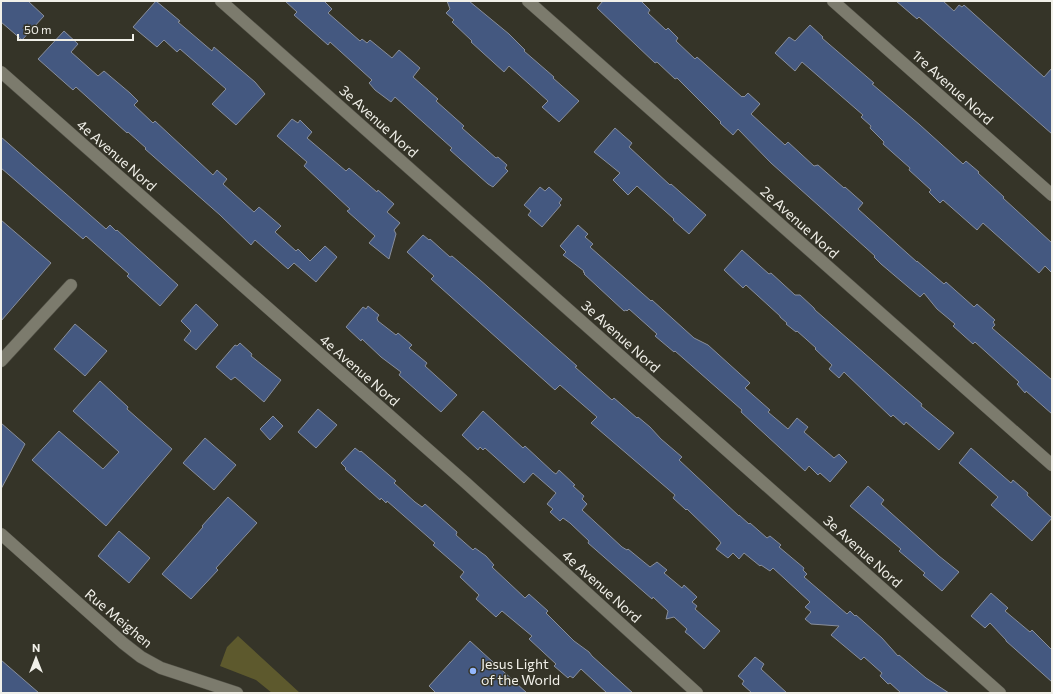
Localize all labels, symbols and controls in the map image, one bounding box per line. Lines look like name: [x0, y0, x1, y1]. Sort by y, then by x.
scale bar: [18, 16, 133, 42]
text: 50 m: [24, 22, 52, 36]
street label: 1re Avenue Nord: [909, 46, 997, 128]
street label: 3e Avenue Nord: [336, 81, 422, 161]
street label: 4e Avenue Nord: [74, 116, 160, 194]
street label: 2e Avenue Nord: [757, 182, 843, 262]
street label: 3e Avenue Nord: [578, 296, 664, 376]
street label: 4e Avenue Nord: [317, 331, 403, 409]
street label: 3e Avenue Nord: [820, 511, 906, 591]
street label: 4e Avenue Nord: [559, 546, 645, 626]
street label: Rue Meighen: [82, 585, 156, 651]
north arrow: [16, 638, 56, 678]
text: N: [32, 641, 40, 654]
place label: Jesus Light of the World: [481, 655, 560, 688]
marker: Jesus Light of the World: [468, 666, 478, 676]

